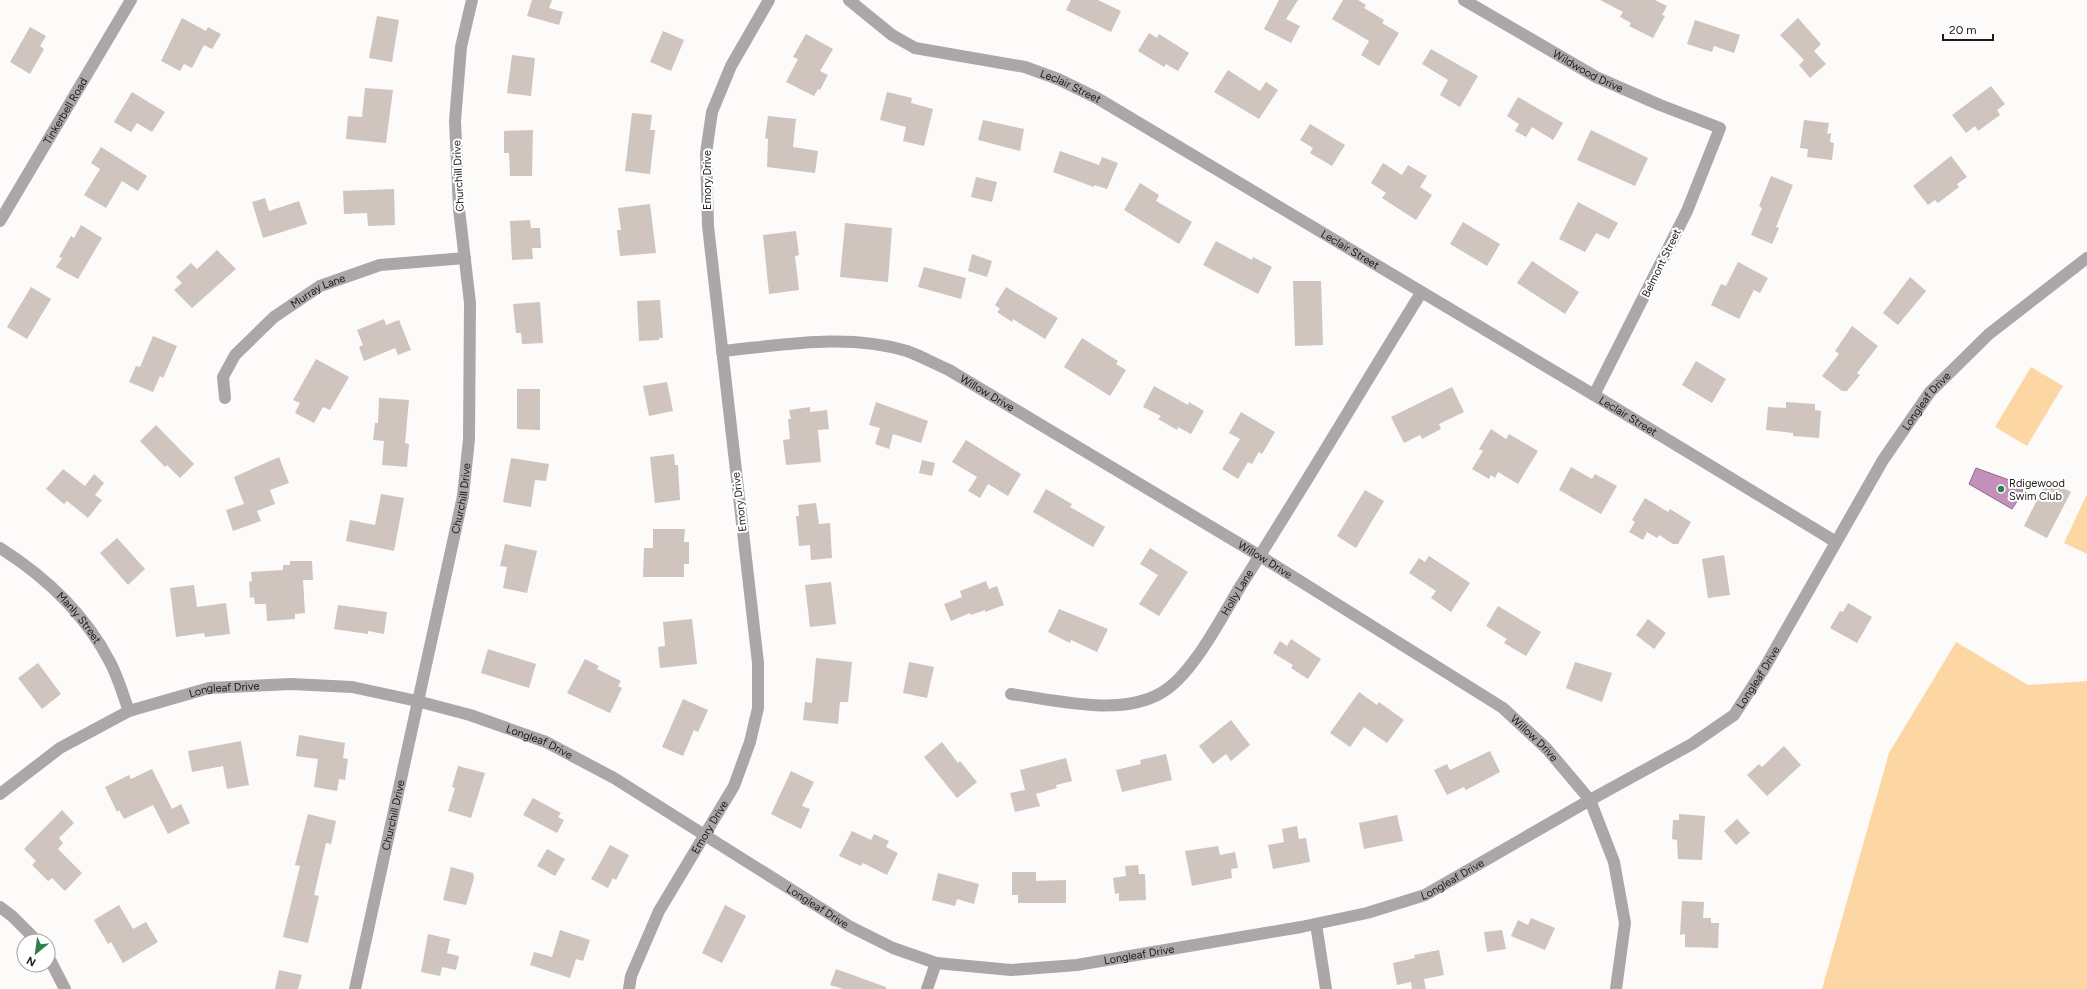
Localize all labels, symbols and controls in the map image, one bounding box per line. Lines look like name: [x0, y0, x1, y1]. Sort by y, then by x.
scale bar: [1943, 16, 1993, 42]
text: 20 m: [1949, 23, 1977, 37]
street label: Wildwood Drive: [1550, 47, 1625, 95]
street label: Leclair Street: [1038, 67, 1103, 106]
street label: Tinkerbell Road: [41, 76, 90, 147]
street label: Churchill Drive: [450, 140, 467, 212]
street label: Emory Drive: [701, 150, 714, 210]
street label: Leclair Street: [1318, 227, 1381, 272]
street label: Belmont Street: [1639, 227, 1684, 300]
street label: Murray Lane: [288, 272, 347, 311]
street label: Longleaf Drive: [1899, 369, 1954, 433]
street label: Willow Drive: [957, 372, 1017, 415]
street label: Leclair Street: [1597, 394, 1659, 439]
street label: Churchill Drive: [449, 462, 473, 535]
street label: Emory Drive: [729, 471, 750, 532]
place label: Rdigewood Swim Club: [2009, 477, 2065, 503]
marker: Rdigewood Swim Club: [1996, 484, 2006, 494]
street label: Willow Drive: [1236, 538, 1294, 581]
street label: Holly Lane: [1219, 567, 1256, 618]
street label: Manly Street: [54, 589, 104, 646]
street label: Longleaf Drive: [1734, 644, 1782, 711]
street label: Longleaf Drive: [187, 680, 260, 700]
street label: Willow Drive: [1508, 713, 1561, 764]
street label: Longleaf Drive: [504, 722, 575, 762]
street label: Churchill Drive: [380, 779, 408, 852]
street label: Emory Drive: [689, 798, 731, 856]
street label: Longleaf Drive: [1419, 856, 1487, 903]
street label: Longleaf Drive: [784, 882, 851, 931]
north arrow: [16, 933, 56, 973]
street label: Longleaf Drive: [1103, 943, 1175, 967]
text: N: [25, 954, 38, 969]

